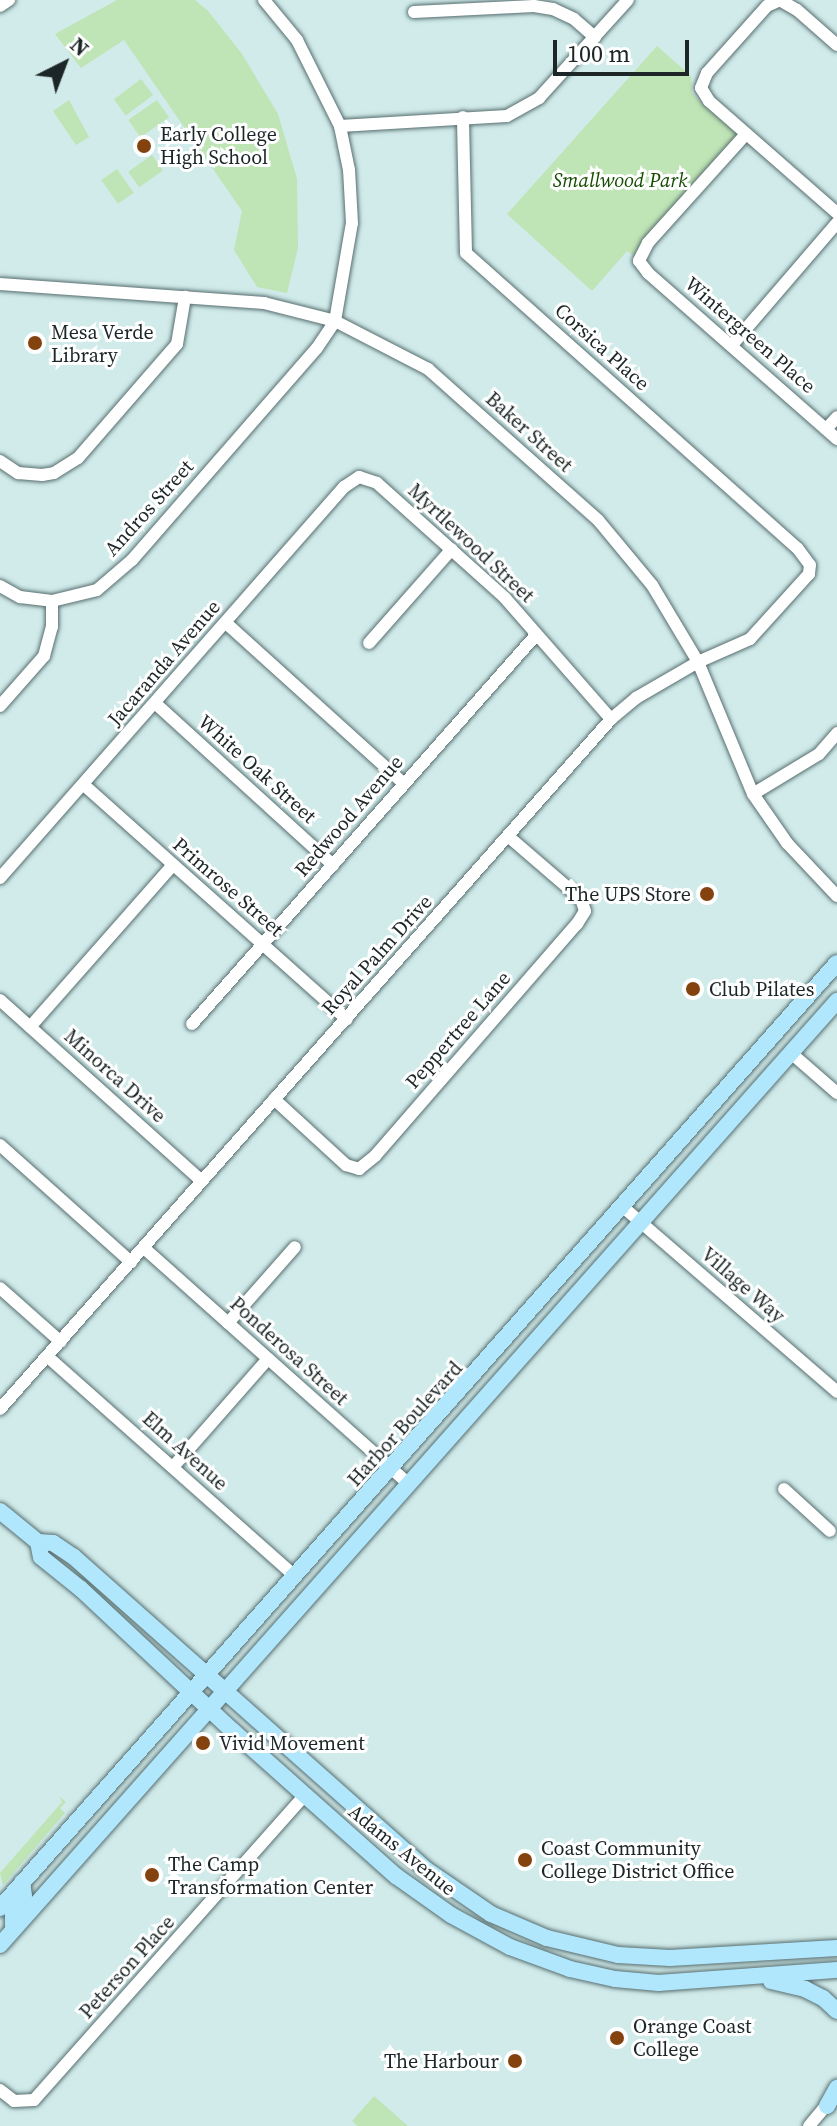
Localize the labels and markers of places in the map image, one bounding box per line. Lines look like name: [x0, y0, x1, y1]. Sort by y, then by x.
place label: Early College High School: [160, 122, 277, 169]
marker: Early College High School: [135, 137, 153, 155]
place label: Mesa Verde Library: [51, 320, 154, 367]
marker: Mesa Verde Library: [26, 334, 44, 352]
place label: The UPS Store: [565, 882, 691, 906]
marker: The UPS Store: [698, 885, 716, 903]
place label: Club Pilates: [709, 977, 814, 1001]
marker: Club Pilates: [684, 980, 702, 998]
place label: Vivid Movement: [219, 1731, 365, 1755]
marker: Vivid Movement: [194, 1734, 212, 1752]
place label: Coast Community College District Office: [541, 1836, 735, 1883]
marker: Coast Community College District Office: [516, 1851, 534, 1869]
place label: The Camp Transformation Center: [168, 1852, 373, 1899]
marker: The Camp Transformation Center: [143, 1866, 161, 1884]
place label: Orange Coast College: [633, 2014, 752, 2061]
marker: Orange Coast College: [608, 2029, 626, 2047]
place label: The Harbour: [384, 2049, 499, 2073]
marker: The Harbour: [506, 2052, 524, 2070]

